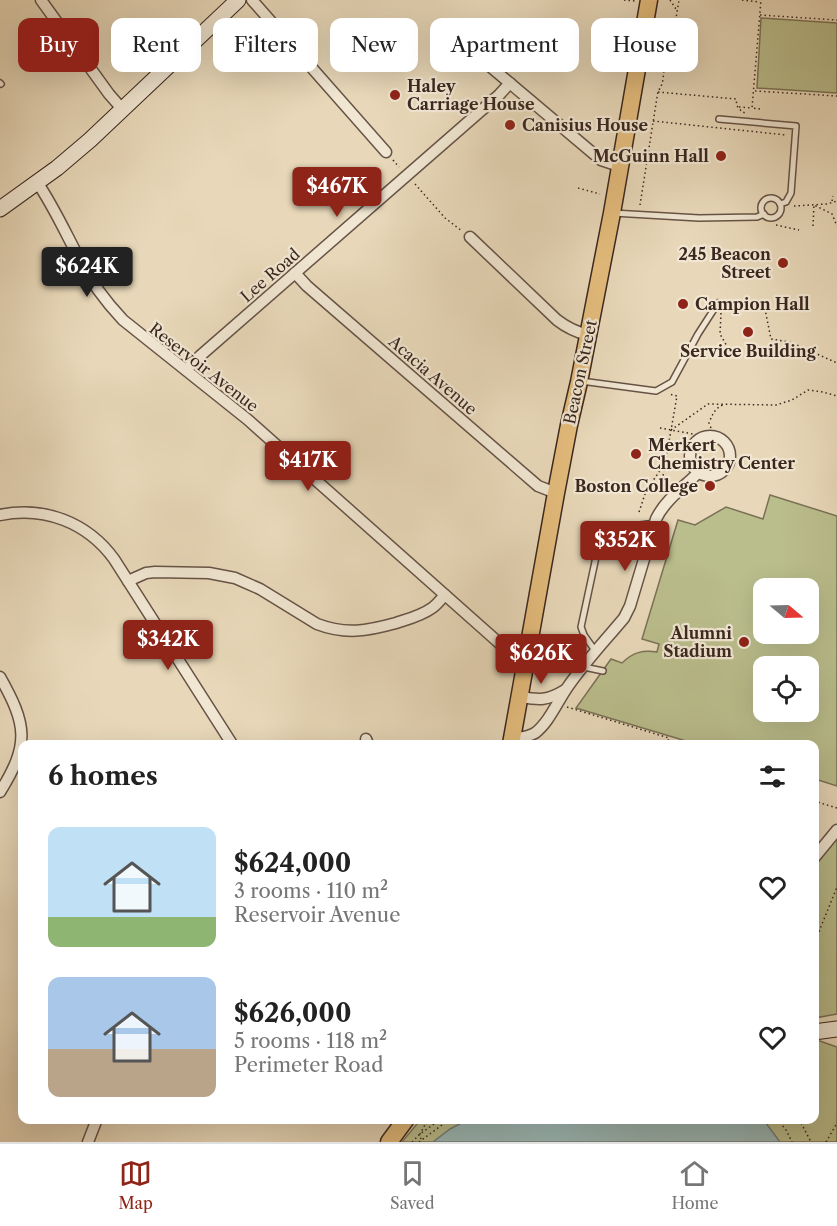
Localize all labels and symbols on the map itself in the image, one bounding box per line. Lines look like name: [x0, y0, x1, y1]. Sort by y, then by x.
place label: Haley Carriage House: [407, 76, 535, 114]
marker: Haley Carriage House: [388, 88, 402, 102]
place label: Canisius House: [522, 115, 648, 135]
marker: Canisius House: [503, 118, 517, 132]
place label: McGuinn Hall: [593, 146, 709, 166]
marker: McGuinn Hall: [714, 149, 728, 163]
pin: $467K: [295, 167, 379, 218]
street label: Lee Road: [236, 244, 304, 306]
place label: 245 Beacon Street: [679, 244, 772, 282]
pin: $624K: [45, 247, 129, 298]
marker: 245 Beacon Street: [776, 256, 790, 270]
place label: Campion Hall: [695, 294, 810, 314]
marker: Campion Hall: [676, 297, 690, 311]
street label: Reservoir Avenue: [145, 318, 263, 416]
street label: Beacon Street: [559, 318, 601, 426]
marker: Service Building: [741, 325, 755, 339]
street label: Acacia Avenue: [384, 331, 481, 419]
place label: Service Building: [680, 341, 817, 361]
place label: Merkert Chemistry Center: [648, 435, 795, 473]
pin: $417K: [266, 441, 350, 492]
marker: Merkert Chemistry Center: [629, 447, 643, 461]
place label: Boston College: [574, 476, 698, 496]
marker: Boston College: [703, 479, 717, 493]
pin: $352K: [583, 521, 667, 572]
north arrow: [753, 578, 819, 644]
pin: $342K: [126, 620, 210, 671]
place label: Alumni Stadium: [663, 623, 732, 661]
pin: $626K: [499, 634, 583, 685]
marker: Alumni Stadium: [737, 635, 751, 649]

